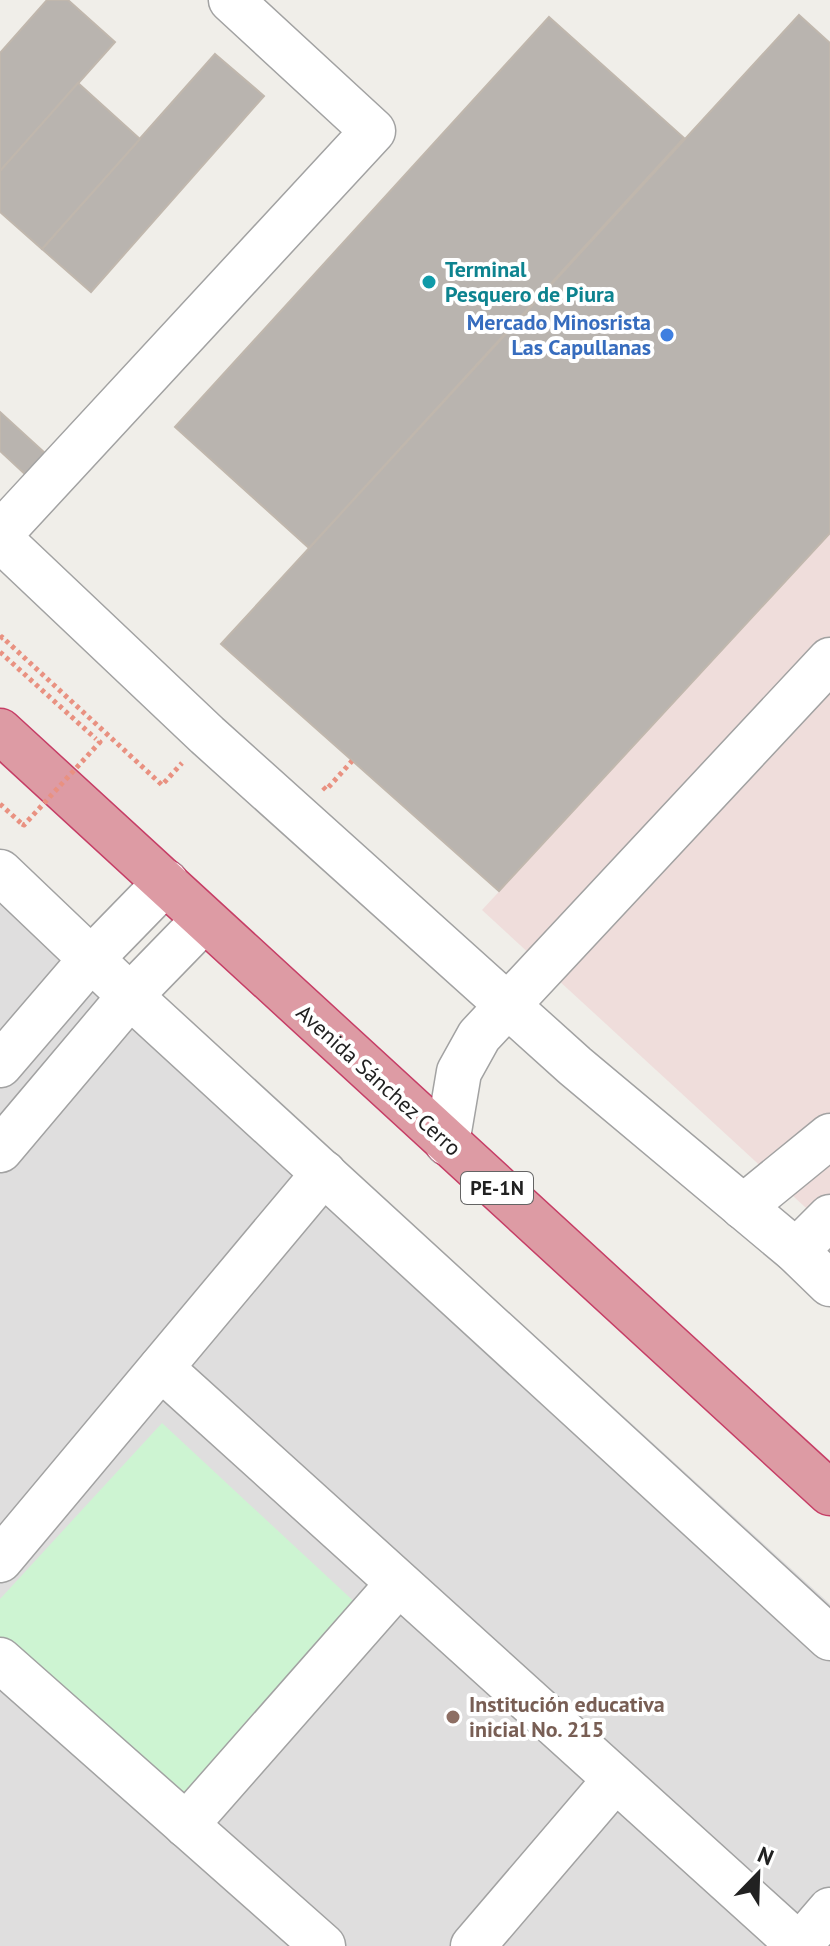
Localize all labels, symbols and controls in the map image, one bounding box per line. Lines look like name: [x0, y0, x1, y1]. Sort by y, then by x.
place label: Terminal Pesquero de Piura: [445, 255, 615, 308]
marker: Terminal Pesquero de Piura: [420, 273, 438, 291]
place label: Mercado Minosrista Las Capullanas: [467, 308, 651, 361]
marker: Mercado Minosrista Las Capullanas: [658, 326, 676, 344]
street label: Avenida Sánchez Cerro: [291, 999, 467, 1161]
road number: PE-1N: [461, 1172, 533, 1204]
place label: Institución educativa inicial No. 215: [469, 1690, 665, 1743]
marker: Institución educativa inicial No. 215: [444, 1708, 462, 1726]
north arrow: [718, 1834, 798, 1914]
text: N: [754, 1840, 778, 1871]

